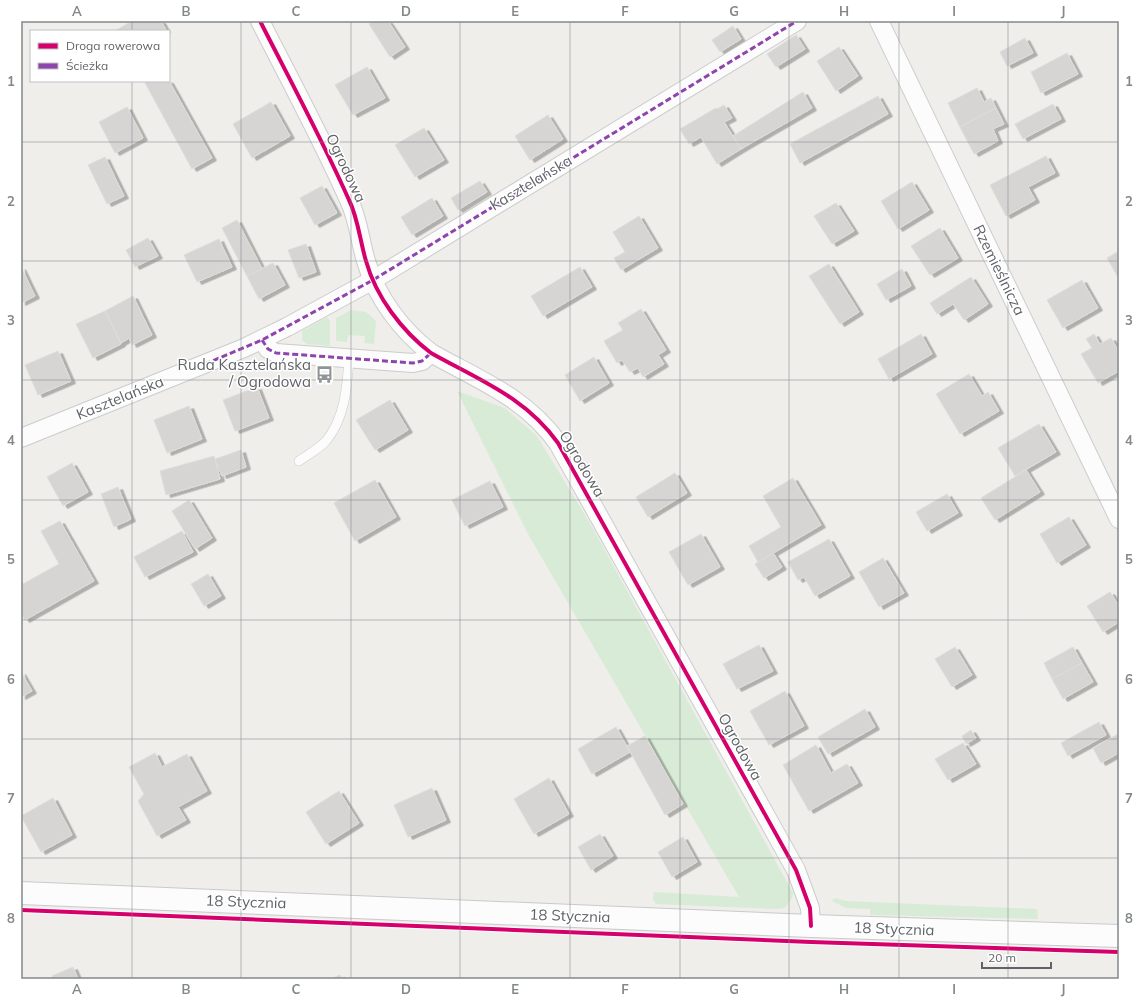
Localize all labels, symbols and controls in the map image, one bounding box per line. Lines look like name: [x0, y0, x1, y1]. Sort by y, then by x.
text: A: [72, 3, 82, 19]
text: B: [182, 3, 191, 19]
text: C: [292, 3, 301, 19]
text: D: [401, 3, 411, 19]
text: E: [511, 3, 519, 19]
text: F: [621, 3, 629, 19]
text: G: [729, 3, 739, 19]
text: H: [839, 3, 849, 19]
text: I: [952, 3, 956, 19]
text: J: [1061, 3, 1065, 19]
legend: [30, 30, 170, 82]
text: Droga rowerowa: [66, 38, 160, 53]
text: Ścieżka: [66, 58, 108, 73]
text: 1: [7, 73, 15, 89]
text: 1: [1125, 73, 1133, 89]
street label: Ogrodowa: [322, 130, 371, 205]
street label: Kasztelańska: [486, 151, 575, 215]
text: 2: [7, 193, 15, 209]
text: 2: [1125, 193, 1133, 209]
street label: Rzemieślnicza: [969, 221, 1030, 318]
text: 3: [7, 312, 15, 328]
text: 3: [1125, 312, 1133, 328]
place label: Ruda Kasztelańska / Ogrodowa: [178, 355, 311, 391]
bus stop icon: Ruda Kasztelańska / Ogrodowa: [314, 364, 334, 384]
street label: Kasztelańska: [73, 371, 166, 424]
street label: Ogrodowa: [555, 427, 610, 500]
text: 4: [7, 432, 15, 448]
text: 4: [1125, 432, 1133, 448]
text: 5: [7, 551, 15, 567]
text: 5: [1125, 551, 1133, 567]
text: 6: [7, 671, 15, 687]
text: 6: [1125, 671, 1133, 687]
street label: Ogrodowa: [714, 710, 767, 784]
text: 7: [7, 790, 15, 806]
text: 7: [1125, 790, 1133, 806]
street label: 18 Stycznia: [205, 891, 287, 912]
street label: 18 Stycznia: [529, 905, 611, 926]
text: 8: [7, 910, 15, 926]
text: 8: [1125, 910, 1133, 926]
street label: 18 Stycznia: [853, 918, 935, 939]
scale bar: [982, 944, 1051, 970]
text: 20 m: [988, 950, 1016, 965]
text: A: [72, 981, 82, 997]
text: B: [182, 981, 191, 997]
text: C: [292, 981, 301, 997]
text: D: [401, 981, 411, 997]
text: E: [511, 981, 519, 997]
text: F: [621, 981, 629, 997]
text: G: [729, 981, 739, 997]
text: H: [839, 981, 849, 997]
text: I: [952, 981, 956, 997]
text: J: [1061, 981, 1065, 997]

